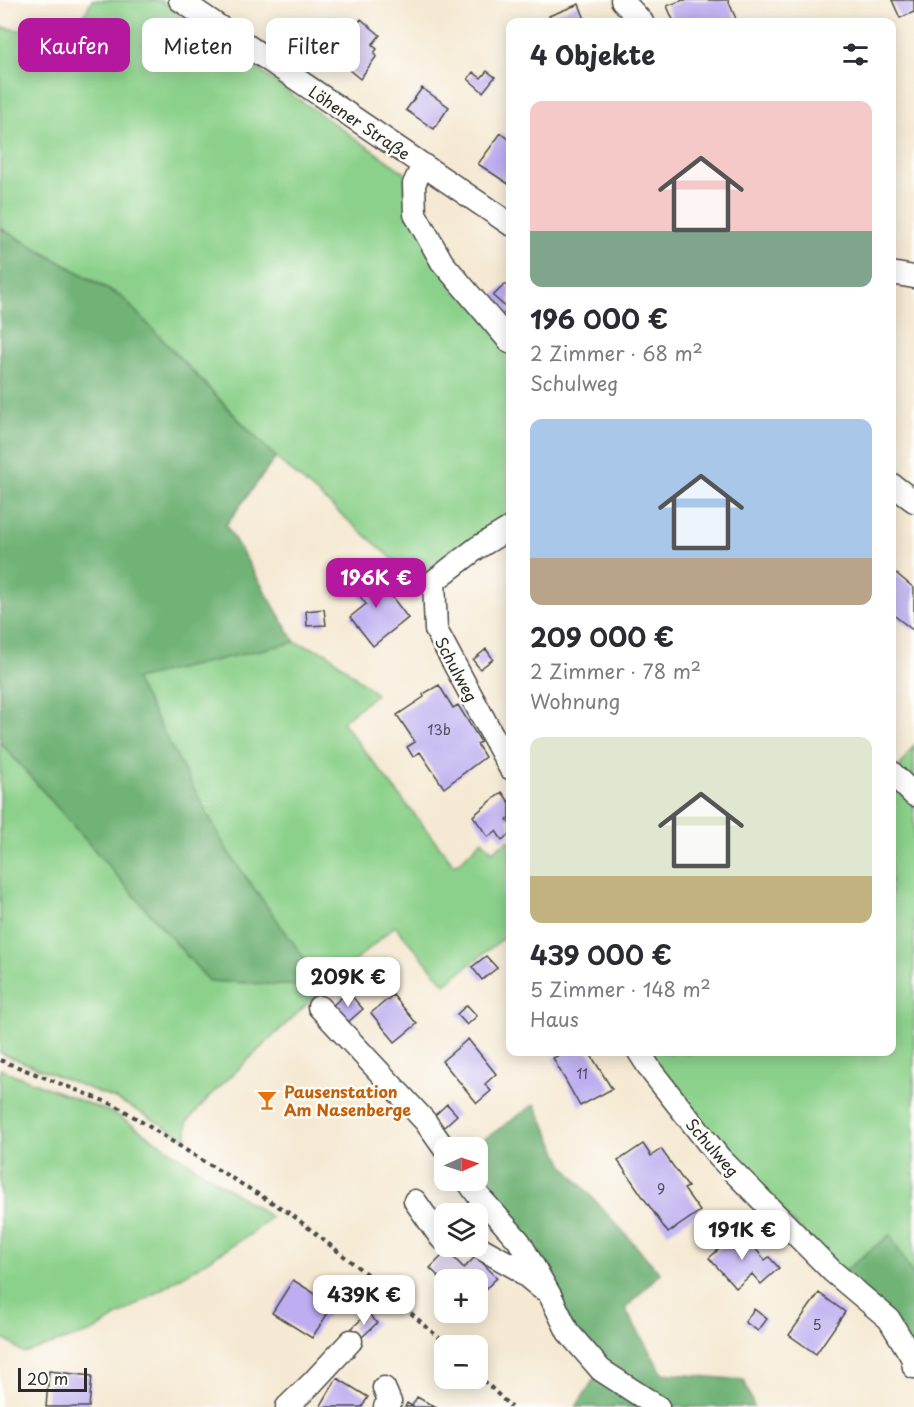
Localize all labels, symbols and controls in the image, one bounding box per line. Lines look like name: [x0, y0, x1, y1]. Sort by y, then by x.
chip: Kaufen: [18, 18, 130, 72]
chip: Mieten: [142, 18, 254, 72]
chip: Filter: [266, 18, 360, 72]
text: 4 Objekte: [530, 35, 655, 74]
icon: filters: [839, 38, 872, 71]
street label: Löhener Straße: [304, 79, 416, 165]
icon: home: [647, 140, 755, 248]
text: 196 000 €: [530, 299, 668, 338]
text: 2 Zimmer · 68 m²: [530, 338, 703, 368]
text: Schulweg: [530, 368, 619, 398]
icon: home: [647, 458, 755, 566]
pin: 196K €: [327, 558, 425, 609]
text: 196K €: [340, 562, 412, 592]
text: 209 000 €: [530, 617, 674, 656]
street label: Schulweg: [430, 632, 484, 706]
text: 2 Zimmer · 78 m²: [530, 656, 701, 686]
text: Wohnung: [530, 686, 620, 716]
house number: 13b: [427, 719, 451, 740]
icon: home: [647, 776, 755, 884]
text: 439 000 €: [530, 935, 672, 974]
pin: 209K €: [299, 957, 397, 1008]
text: 209K €: [310, 961, 386, 991]
text: 5 Zimmer · 148 m²: [530, 974, 711, 1004]
text: Haus: [530, 1004, 579, 1034]
house number: 11: [576, 1063, 588, 1084]
place label: Pausenstation Am Nasenberge: [284, 1079, 411, 1121]
bar icon: Pausenstation Am Nasenberge: [255, 1088, 279, 1112]
street label: Schulweg: [681, 1112, 745, 1182]
north arrow: [434, 1137, 488, 1191]
map controls: [434, 1137, 488, 1389]
house number: 9: [657, 1178, 665, 1199]
button: layers: [434, 1203, 488, 1257]
pin: 191K €: [693, 1210, 791, 1261]
text: 191K €: [708, 1214, 776, 1244]
button: +: [434, 1269, 488, 1323]
pin: 439K €: [315, 1275, 413, 1326]
text: 439K €: [327, 1279, 401, 1309]
house number: 5: [812, 1314, 822, 1335]
button: −: [434, 1335, 488, 1389]
scale bar: [18, 1365, 87, 1392]
text: 20 m: [27, 1366, 68, 1390]

